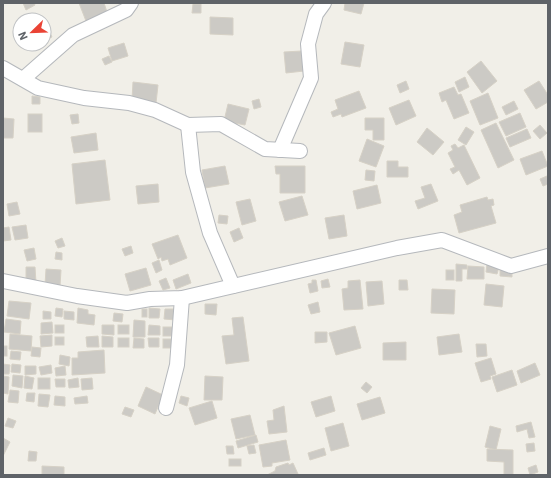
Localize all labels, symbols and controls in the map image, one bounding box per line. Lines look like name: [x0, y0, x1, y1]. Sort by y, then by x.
north arrow: [12, 12, 52, 52]
text: N: [15, 29, 31, 42]

